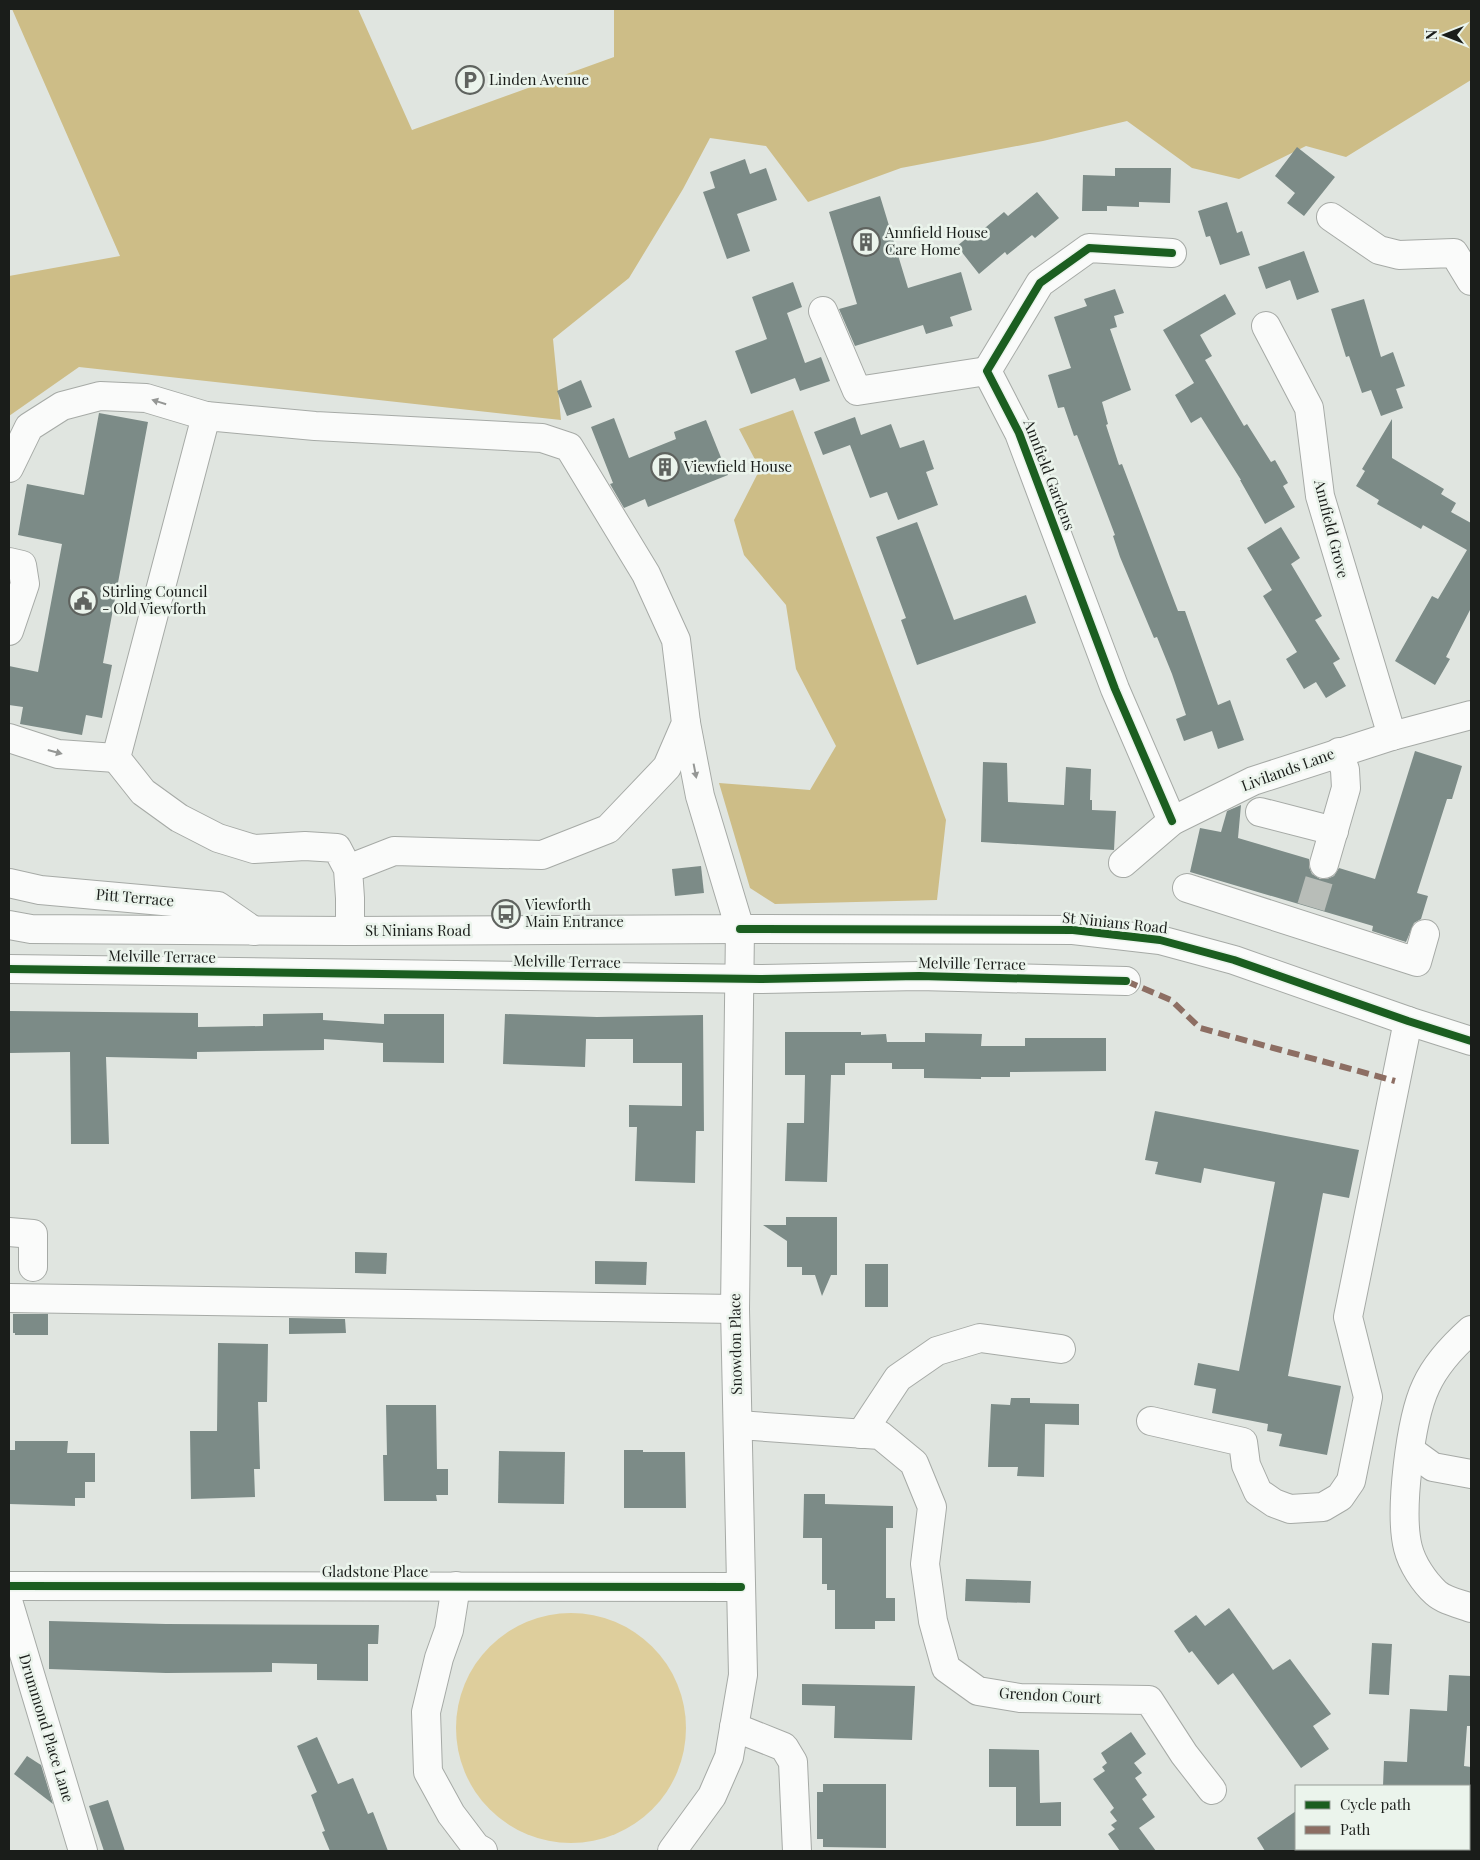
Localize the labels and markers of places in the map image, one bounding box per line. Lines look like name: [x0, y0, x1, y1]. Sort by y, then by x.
parking icon: Linden Avenue: [455, 65, 485, 95]
place label: Linden Avenue: [489, 69, 589, 89]
place label: Annfield House Care Home: [884, 222, 988, 259]
building icon: Annfield House Care Home: [851, 227, 881, 257]
building icon: Viewfield House: [650, 452, 680, 482]
place label: Viewfield House: [683, 456, 792, 476]
place label: Stirling Council - Old Viewforth: [102, 581, 208, 618]
public building icon: Stirling Council - Old Viewforth: [68, 586, 98, 616]
place label: Viewforth Main Entrance: [524, 894, 624, 931]
bus stop icon: Viewforth Main Entrance: [491, 899, 521, 929]

